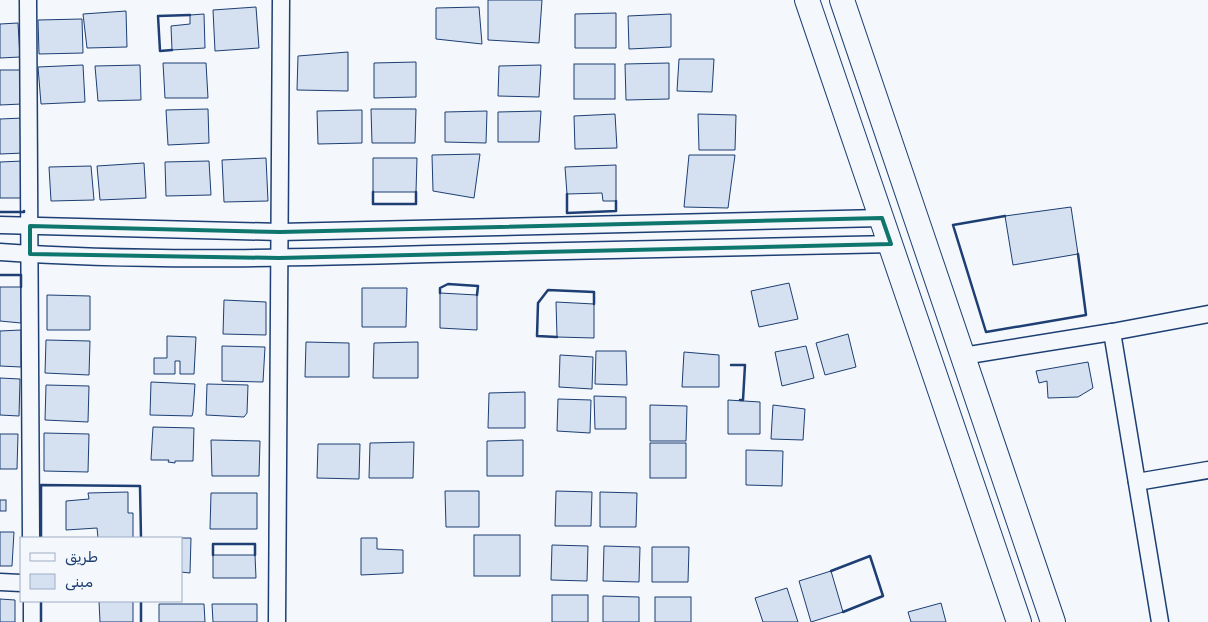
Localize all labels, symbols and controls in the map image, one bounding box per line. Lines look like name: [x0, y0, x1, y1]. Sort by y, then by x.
legend: [20, 537, 182, 602]
text: طريق: [65, 548, 98, 566]
text: مبنى: [65, 573, 93, 591]

